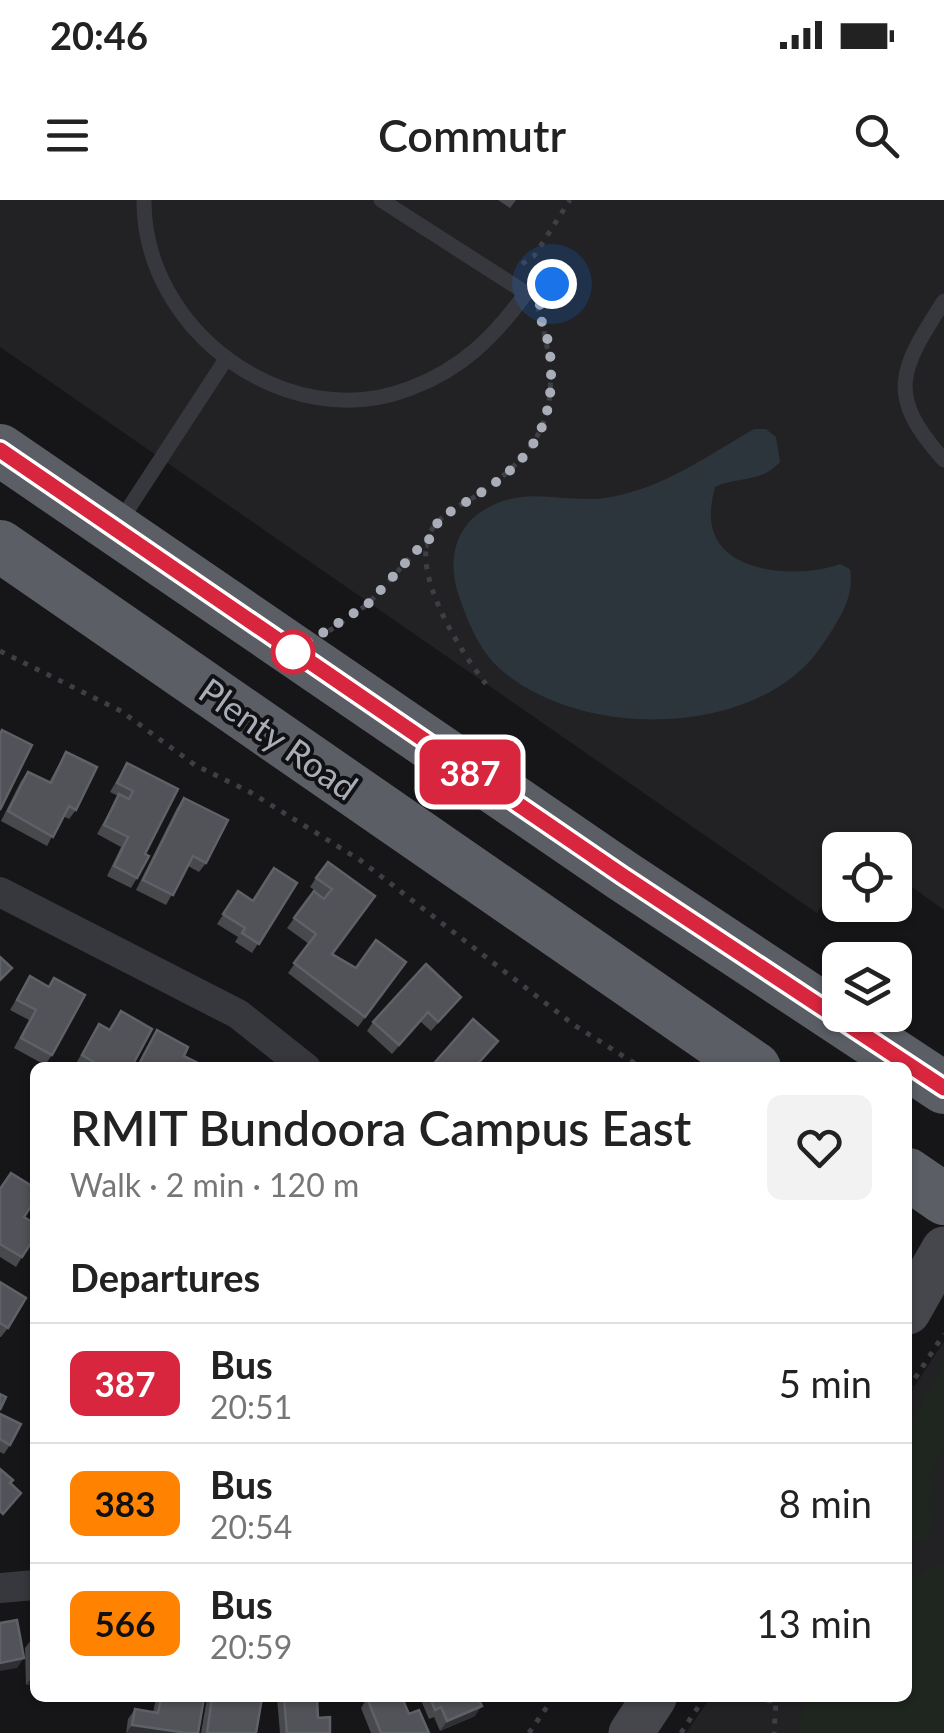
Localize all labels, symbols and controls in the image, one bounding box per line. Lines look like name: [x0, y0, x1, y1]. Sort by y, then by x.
text: 20:46: [50, 12, 148, 58]
icon: menu: [40, 108, 95, 163]
text: Commutr: [378, 108, 566, 162]
icon: search: [849, 108, 904, 163]
your location: [527, 259, 577, 309]
unlabelled marker: [272, 631, 314, 673]
street label: Plenty Road: [192, 668, 366, 808]
line badge: 387: [412, 740, 528, 804]
text: 387: [440, 751, 500, 793]
map controls: [822, 832, 912, 1032]
button: locate: [822, 832, 912, 922]
button: layers: [822, 942, 912, 1032]
button: heart: [767, 1095, 872, 1200]
text: RMIT Bundoora Campus East: [70, 1099, 691, 1156]
text: Walk · 2 min · 120 m: [70, 1165, 359, 1204]
text: Departures: [70, 1254, 260, 1300]
text: Bus: [210, 1341, 273, 1387]
text: 5 min: [779, 1360, 872, 1406]
text: 387: [95, 1362, 155, 1404]
text: 20:51: [210, 1387, 292, 1426]
text: Bus: [210, 1461, 273, 1507]
text: 8 min: [779, 1480, 872, 1526]
text: 383: [95, 1482, 155, 1524]
text: 20:54: [210, 1507, 292, 1546]
text: Bus: [210, 1581, 273, 1627]
text: 13 min: [757, 1600, 872, 1646]
text: 566: [95, 1602, 155, 1644]
text: 20:59: [210, 1627, 292, 1666]

